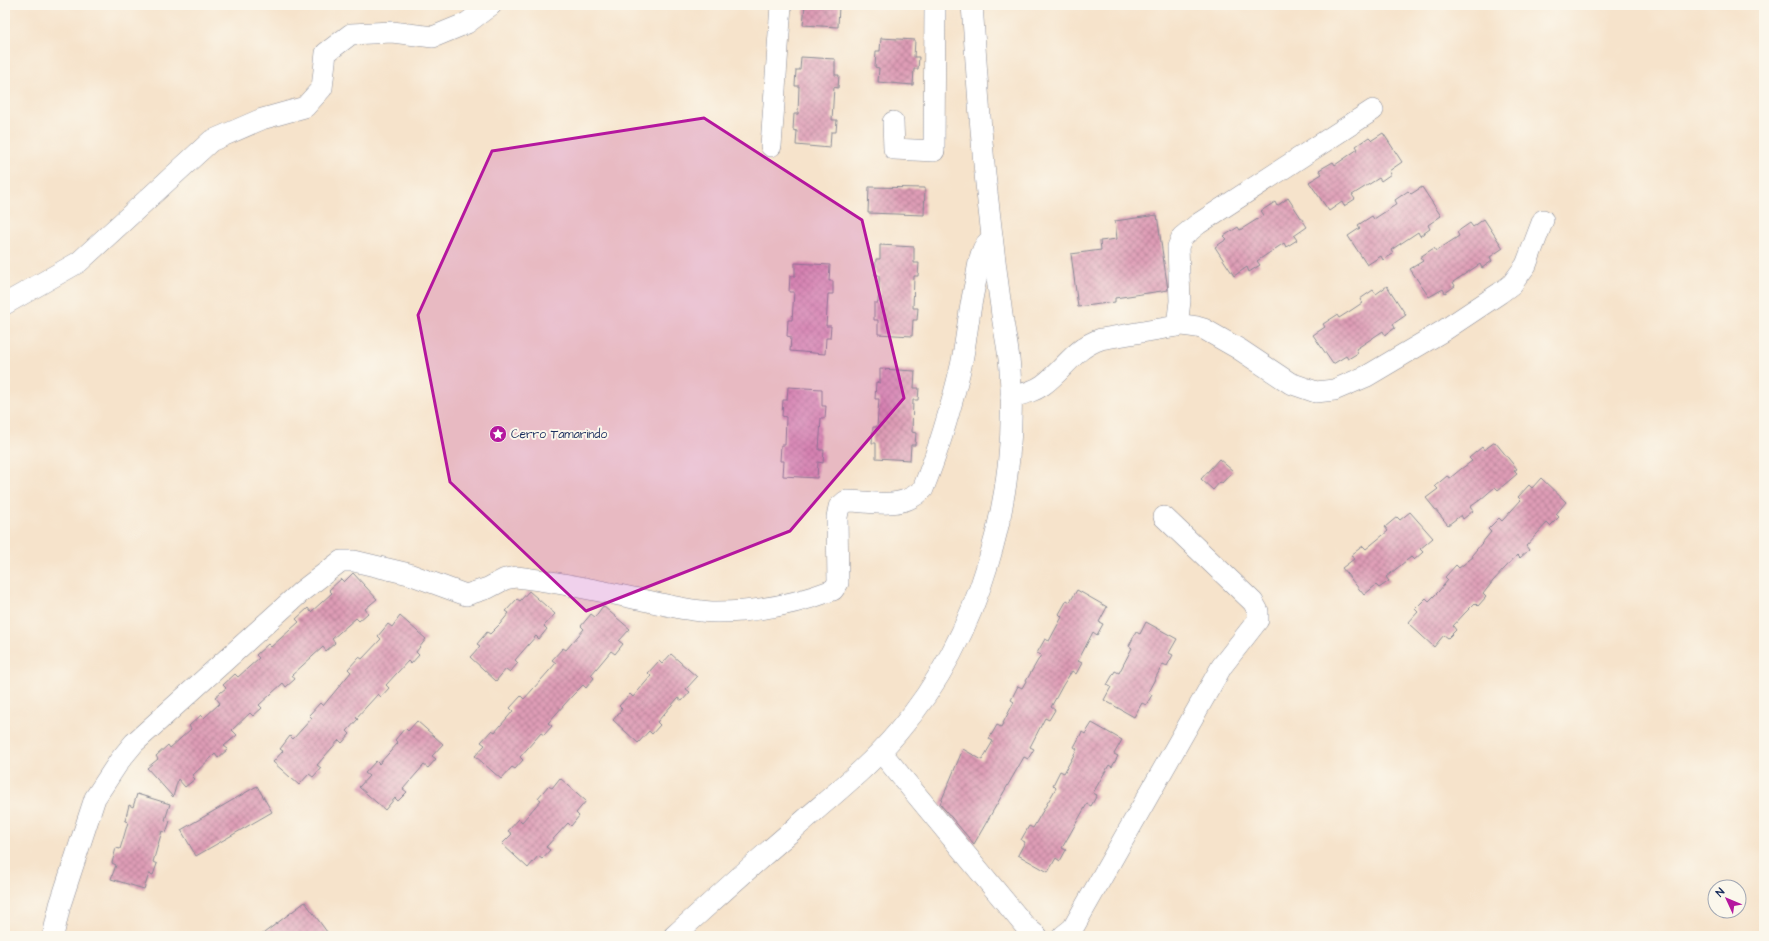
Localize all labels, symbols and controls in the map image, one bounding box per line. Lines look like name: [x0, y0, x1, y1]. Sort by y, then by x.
place icon: Cerro Tamarindo: [488, 424, 508, 444]
place label: Cerro Tamarindo: [511, 426, 607, 443]
north arrow: [1707, 879, 1747, 919]
text: N: [1712, 885, 1728, 900]

